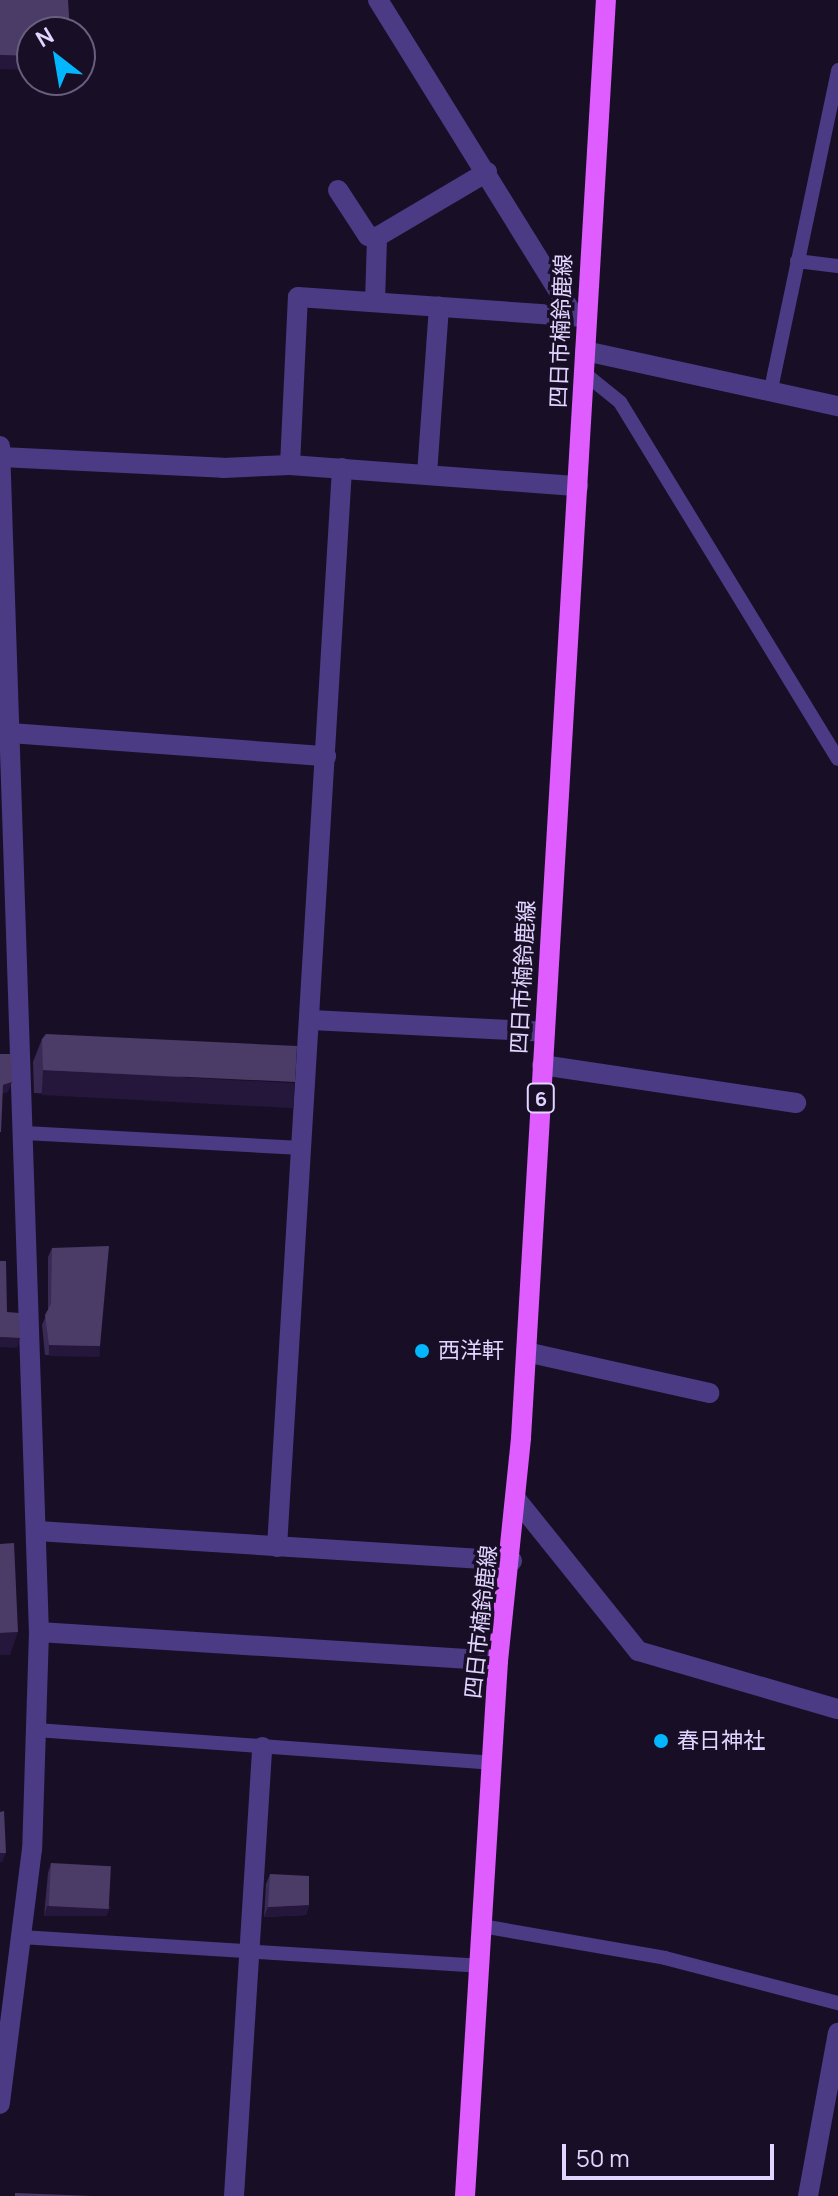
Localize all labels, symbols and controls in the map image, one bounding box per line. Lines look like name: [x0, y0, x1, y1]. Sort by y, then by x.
north arrow: [16, 16, 96, 96]
text: N: [30, 20, 59, 54]
street label: 四日市楠鈴鹿線: [545, 254, 577, 408]
street label: 四日市楠鈴鹿線: [506, 899, 540, 1055]
road number: 6: [525, 1082, 557, 1114]
place label: 西洋軒: [438, 1338, 504, 1364]
marker: 西洋軒: [413, 1342, 431, 1360]
street label: 四日市楠鈴鹿線: [460, 1544, 502, 1700]
place label: 春日神社: [677, 1728, 765, 1754]
marker: 春日神社: [652, 1732, 670, 1750]
scale bar: [566, 2128, 778, 2178]
text: 50 m: [576, 2141, 630, 2174]

